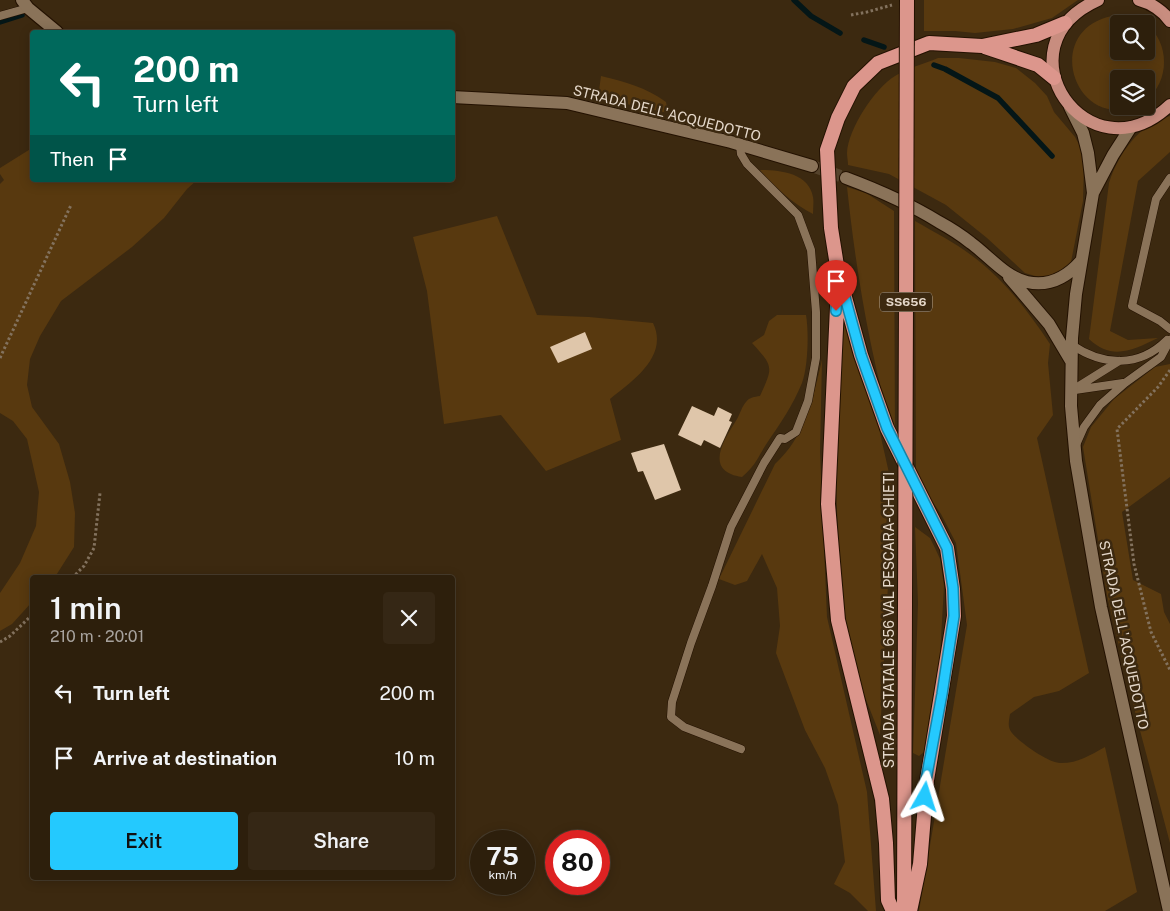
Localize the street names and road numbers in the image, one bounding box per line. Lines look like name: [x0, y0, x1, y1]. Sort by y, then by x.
street label: STRADA DELL'ACQUEDOTTO: [571, 82, 763, 144]
road number: SS656: [880, 292, 932, 312]
street label: STRADA STATALE 656 VAL PESCARA-CHIETI: [881, 472, 897, 768]
street label: STRADA DELL'ACQUEDOTTO: [1096, 539, 1152, 731]

